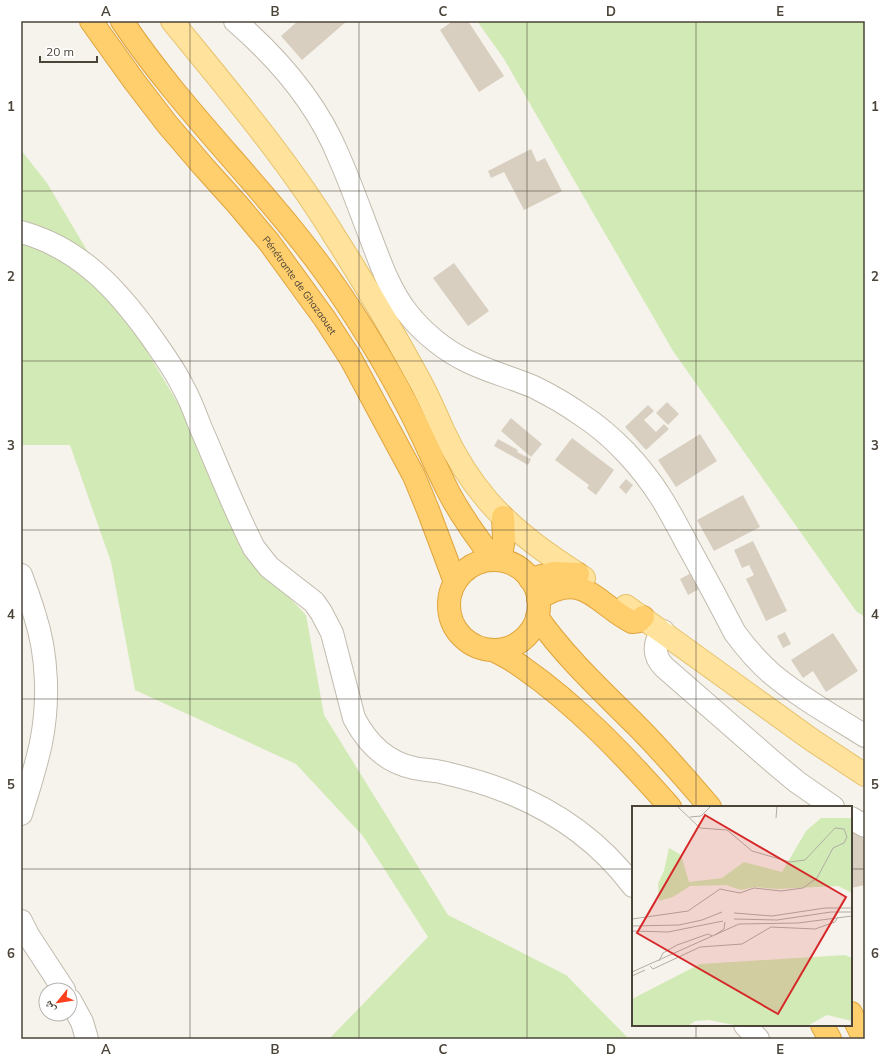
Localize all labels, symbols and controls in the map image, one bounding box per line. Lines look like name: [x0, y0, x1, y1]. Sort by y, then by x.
text: A: [101, 3, 111, 19]
text: B: [271, 3, 280, 19]
text: C: [439, 3, 448, 19]
text: D: [606, 3, 616, 19]
text: E: [776, 3, 784, 19]
scale bar: [40, 38, 97, 64]
text: 20 m: [46, 44, 74, 59]
text: 1: [7, 98, 15, 114]
text: 1: [871, 98, 879, 114]
street label: Pénétrante de Ghazaouet: [260, 233, 340, 337]
text: 2: [7, 268, 15, 284]
text: 2: [871, 268, 879, 284]
text: 3: [7, 437, 15, 453]
text: 3: [871, 437, 879, 453]
text: 4: [7, 606, 15, 622]
text: 4: [871, 606, 879, 622]
text: 5: [7, 776, 15, 792]
text: 5: [871, 776, 879, 792]
inset map: [632, 806, 852, 1026]
text: 6: [7, 945, 15, 961]
text: 6: [871, 945, 879, 961]
north arrow: [38, 982, 78, 1022]
text: ش: [40, 998, 59, 1016]
text: A: [101, 1041, 111, 1057]
text: B: [271, 1041, 280, 1057]
text: C: [439, 1041, 448, 1057]
text: D: [606, 1041, 616, 1057]
text: E: [776, 1041, 784, 1057]

